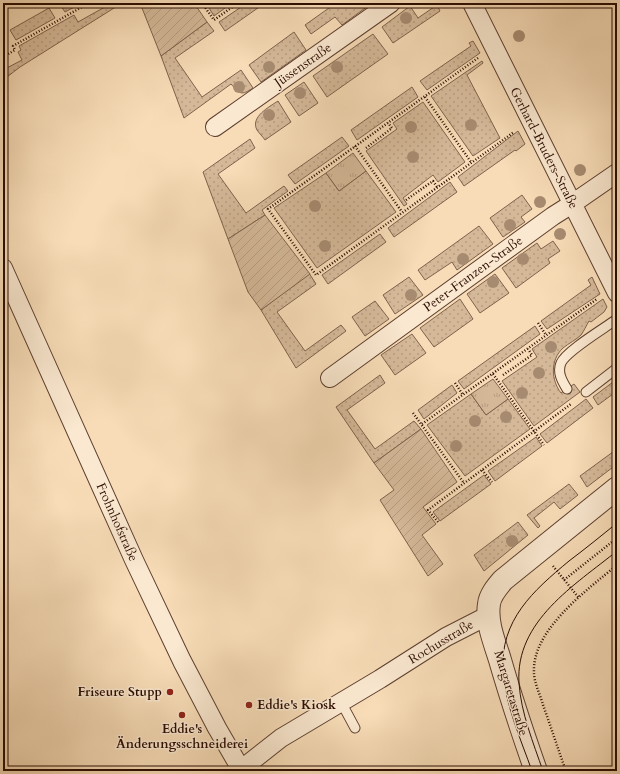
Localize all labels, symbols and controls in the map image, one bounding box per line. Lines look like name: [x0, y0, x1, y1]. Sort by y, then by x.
street label: Jüssenstraße: [269, 39, 335, 92]
street label: Gerhard-Bruders-Straße: [506, 84, 583, 212]
street label: Peter-Franzen-Straße: [420, 232, 526, 316]
street label: Frohnhofstraße: [92, 480, 142, 564]
street label: Rochusstraße: [405, 615, 477, 669]
street label: Margaretastraße: [489, 648, 533, 738]
place label: Friseure Stupp: [78, 683, 162, 701]
marker: Friseure Stupp: [165, 687, 175, 697]
place label: Eddie's Kiosk: [257, 696, 337, 714]
marker: Eddie's Kiosk: [244, 700, 254, 710]
marker: Eddie's Änderungsschneiderei: [177, 710, 187, 720]
place label: Eddie's Änderungsschneiderei: [116, 720, 248, 753]

